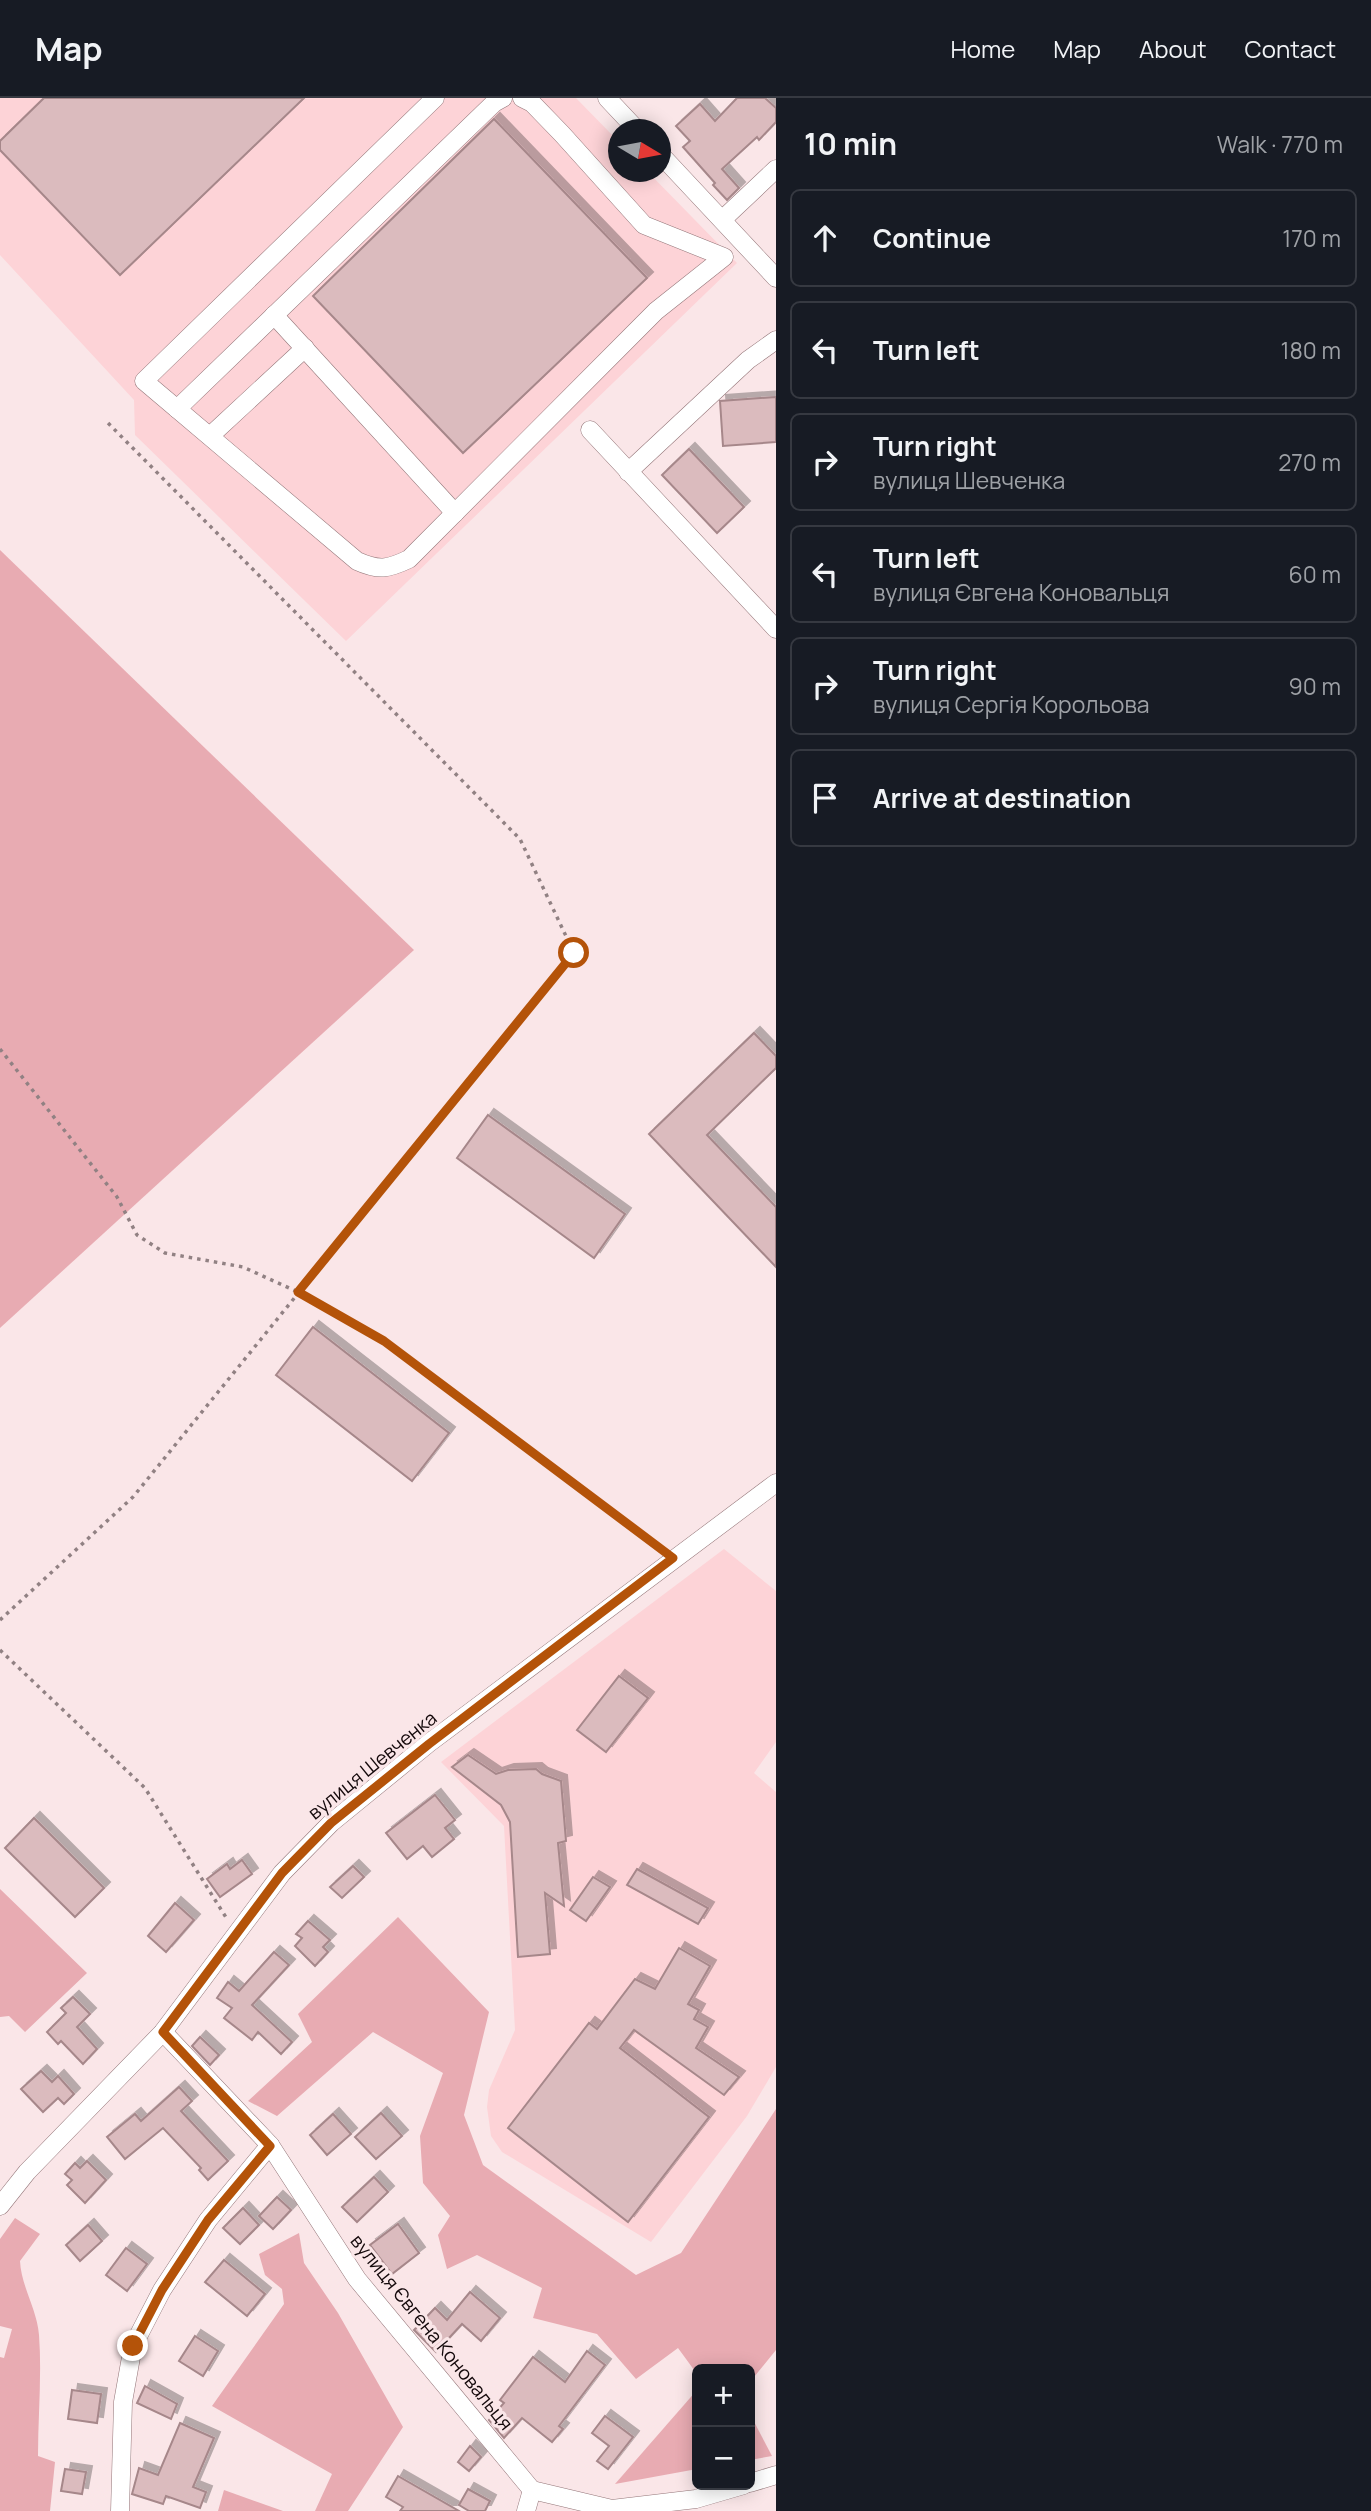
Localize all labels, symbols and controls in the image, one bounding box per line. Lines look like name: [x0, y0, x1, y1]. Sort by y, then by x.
text: Map: [35, 26, 103, 71]
text: Home: [950, 32, 1015, 65]
text: Map: [1053, 32, 1101, 65]
text: About: [1139, 32, 1207, 65]
text: Contact: [1245, 32, 1336, 65]
north arrow: [608, 119, 671, 182]
text: 10 min: [804, 123, 897, 164]
text: Walk · 770 m: [1217, 128, 1343, 160]
icon: ahead: [806, 219, 844, 257]
text: Continue: [873, 220, 991, 256]
text: 170 m: [1282, 222, 1341, 254]
icon: left: [806, 331, 844, 369]
text: Turn left: [873, 332, 980, 368]
text: 180 m: [1281, 334, 1341, 366]
text: Turn right: [873, 428, 997, 464]
icon: right: [806, 443, 844, 481]
text: 270 m: [1278, 446, 1341, 478]
text: вулиця Шевченка: [873, 464, 1065, 496]
text: Turn left: [873, 540, 980, 576]
icon: left: [806, 555, 844, 593]
text: 60 m: [1289, 558, 1341, 590]
text: вулиця Євгена Коновальця: [873, 576, 1169, 608]
text: Turn right: [873, 652, 997, 688]
icon: right: [806, 667, 844, 705]
text: 90 m: [1289, 670, 1341, 702]
text: вулиця Сергія Корольова: [873, 688, 1150, 720]
icon: arrive: [806, 779, 844, 817]
text: Arrive at destination: [873, 780, 1131, 816]
route start: [558, 937, 589, 968]
street label: вулиця Шевченка: [302, 1705, 442, 1825]
street label: вулиця Євгена Коновальця: [345, 2229, 519, 2435]
route end: [117, 2330, 148, 2361]
map controls: [692, 2364, 755, 2490]
button: +: [692, 2364, 755, 2427]
button: −: [692, 2427, 755, 2490]

